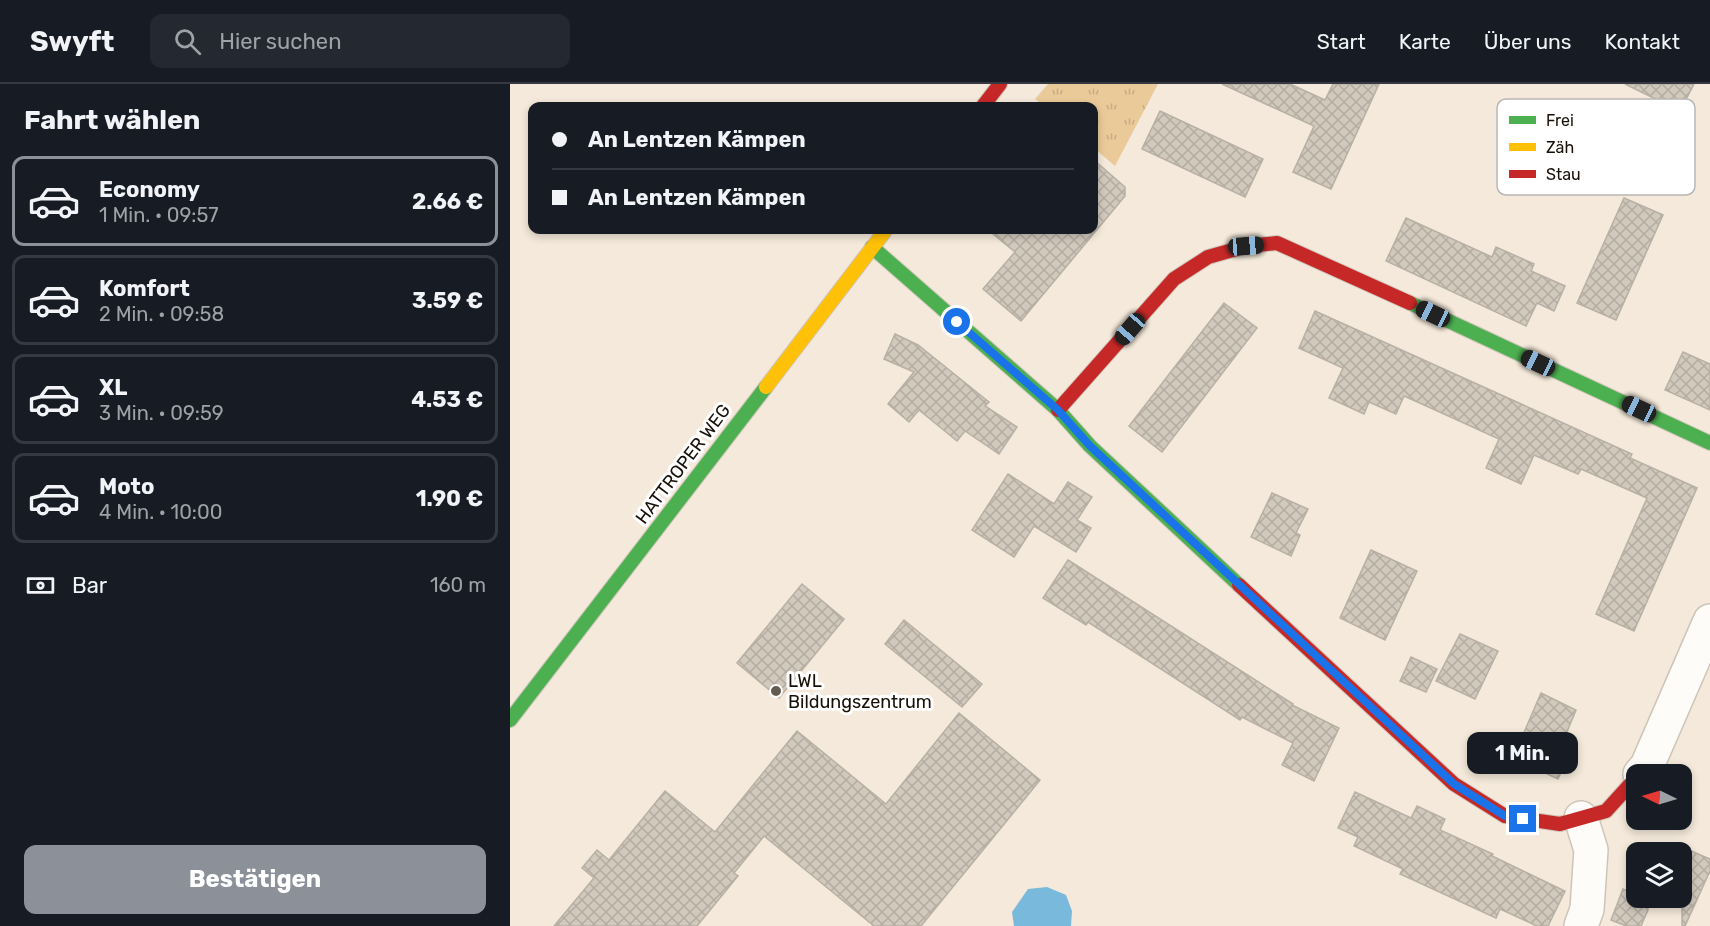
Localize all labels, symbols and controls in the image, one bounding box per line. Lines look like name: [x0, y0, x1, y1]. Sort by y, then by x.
search box: [150, 14, 570, 68]
text: Swyft: [30, 25, 114, 58]
icon: search: [171, 25, 204, 58]
text: Hier suchen: [219, 28, 342, 55]
text: Start: [1317, 29, 1366, 54]
text: Karte: [1399, 29, 1451, 54]
text: Über uns: [1484, 29, 1572, 54]
text: Kontakt: [1605, 29, 1680, 54]
legend: [1497, 99, 1695, 195]
text: Fahrt wählen: [24, 104, 200, 136]
text: Frei: [1546, 111, 1574, 130]
text: An Lentzen Kämpen: [588, 126, 806, 153]
text: Zäh: [1546, 138, 1574, 157]
text: Stau: [1546, 165, 1581, 184]
icon: car: [27, 174, 81, 228]
text: Economy: [99, 176, 200, 203]
text: An Lentzen Kämpen: [588, 184, 806, 211]
text: 2.66 €: [412, 188, 483, 215]
text: 1 Min. · 09:57: [99, 203, 219, 227]
car: [1227, 236, 1265, 256]
icon: car: [27, 273, 81, 327]
text: Komfort: [99, 275, 190, 302]
text: 3.59 €: [412, 287, 483, 314]
car: [1413, 298, 1453, 330]
text: 2 Min. · 09:58: [99, 302, 224, 326]
route start: [943, 308, 970, 335]
car: [1111, 310, 1149, 348]
car: [1518, 347, 1558, 379]
icon: car: [27, 372, 81, 426]
text: XL: [99, 374, 127, 401]
text: 4.53 €: [411, 386, 483, 413]
car: [1619, 393, 1659, 425]
street label: HATTROPER WEG: [631, 400, 735, 528]
text: 3 Min. · 09:59: [99, 401, 224, 425]
icon: car: [27, 471, 81, 525]
text: Moto: [99, 473, 154, 500]
text: 1.90 €: [416, 485, 483, 512]
text: 4 Min. · 10:00: [99, 500, 222, 524]
icon: cash: [24, 569, 57, 602]
text: Bar: [72, 572, 107, 599]
text: 160 m: [430, 573, 486, 597]
place label: LWL Bildungszentrum: [788, 670, 932, 713]
marker: LWL Bildungszentrum: [769, 684, 783, 698]
callout: 1 Min.: [1468, 732, 1578, 774]
text: 1 Min.: [1495, 741, 1550, 765]
north arrow: [1626, 764, 1692, 830]
map controls: [1626, 764, 1692, 908]
route end: [1509, 805, 1536, 832]
button: layers: [1626, 842, 1692, 908]
button: Bestätigen: [24, 845, 486, 914]

